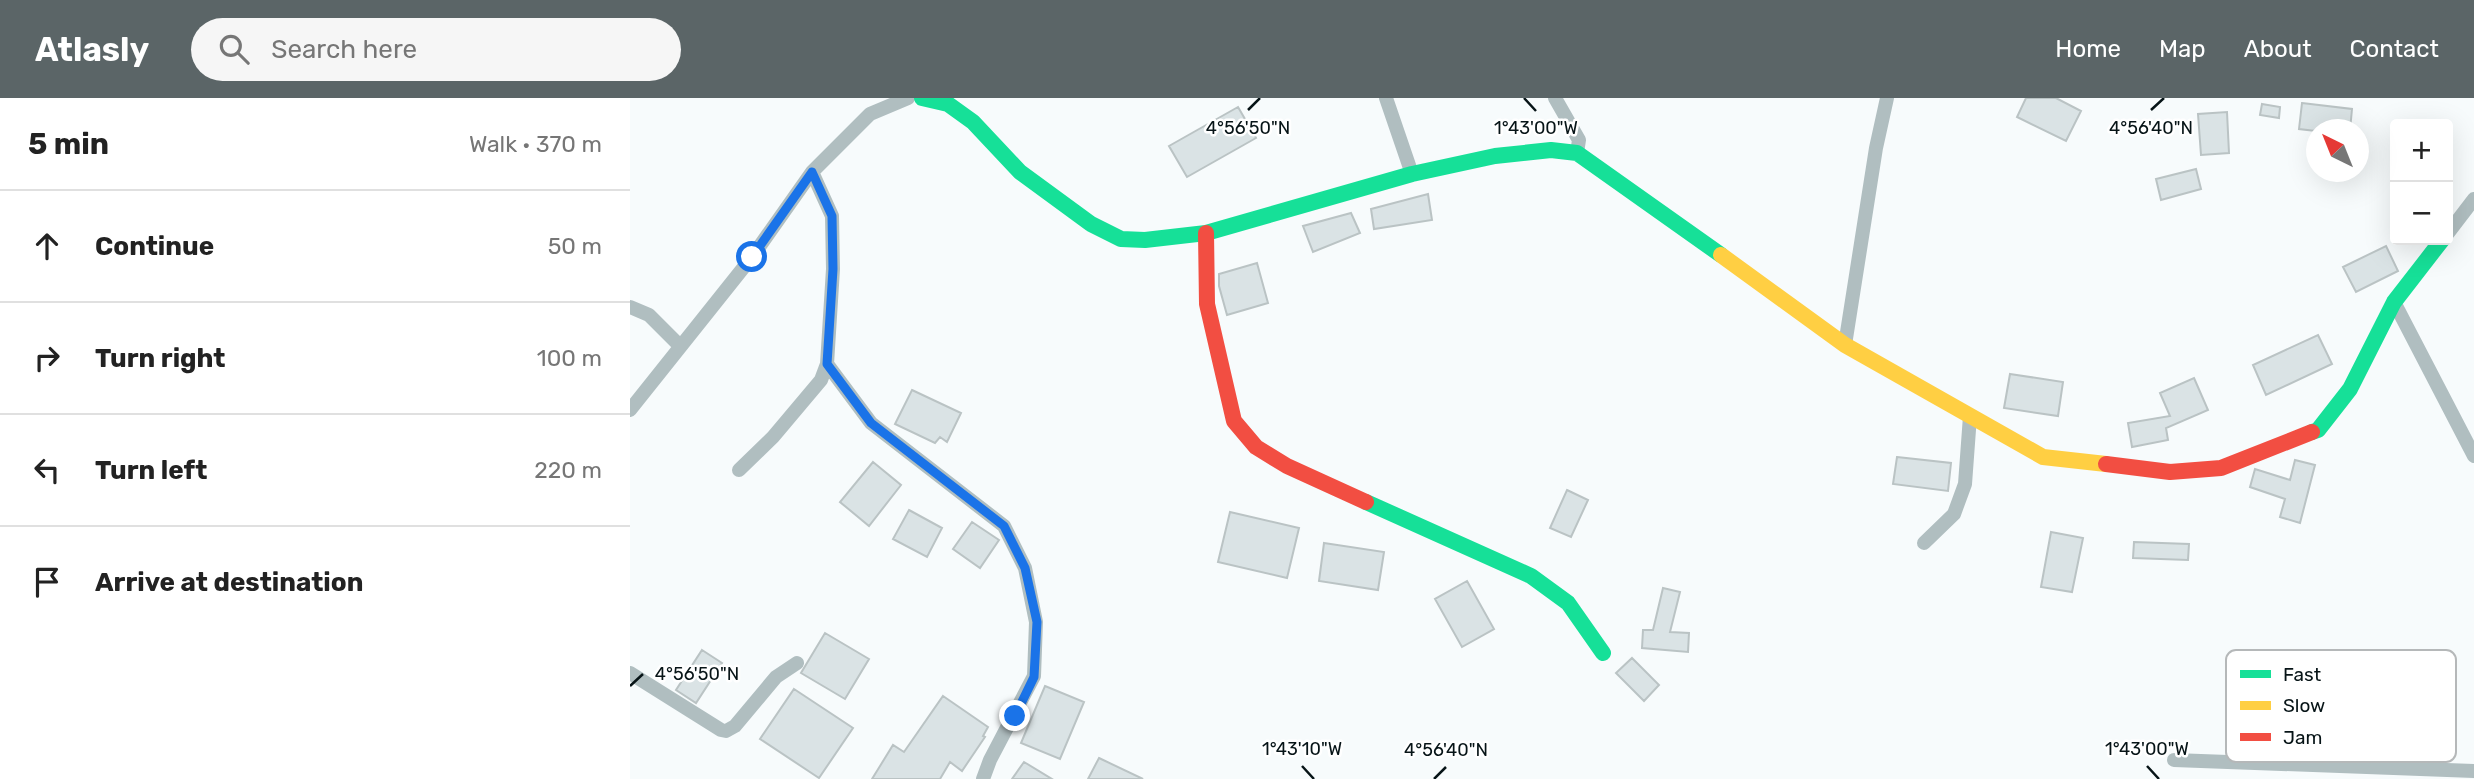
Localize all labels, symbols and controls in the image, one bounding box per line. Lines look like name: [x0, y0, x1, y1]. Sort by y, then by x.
search box: [191, 18, 681, 81]
text: Atlasly: [35, 30, 149, 69]
icon: search: [215, 30, 253, 68]
text: Search here: [271, 34, 417, 65]
text: Home: [2055, 35, 2121, 63]
text: Map: [2159, 35, 2206, 63]
text: About: [2244, 35, 2312, 63]
text: Contact: [2350, 35, 2439, 63]
text: 4°56'50"N: [1206, 117, 1290, 139]
text: 1°43'00"W: [1494, 117, 1578, 139]
text: 4°56'40"N: [2109, 117, 2193, 139]
north arrow: [2306, 119, 2369, 182]
map controls: [2390, 119, 2453, 245]
button: +: [2390, 119, 2453, 182]
text: 5 min: [28, 126, 109, 162]
text: Walk · 370 m: [469, 130, 602, 158]
button: −: [2390, 182, 2453, 245]
icon: ahead: [28, 227, 66, 265]
text: Continue: [95, 231, 214, 262]
text: 50 m: [548, 232, 602, 260]
route start: [736, 241, 767, 272]
icon: right: [28, 339, 66, 377]
text: Turn right: [95, 343, 225, 374]
text: 100 m: [537, 344, 602, 372]
icon: left: [28, 451, 66, 489]
text: Turn left: [95, 455, 207, 486]
text: 220 m: [534, 456, 602, 484]
icon: arrive: [28, 563, 66, 601]
text: Arrive at destination: [95, 567, 363, 598]
legend: [2226, 650, 2456, 762]
text: 4°56'50"N: [655, 663, 739, 685]
text: Fast: [2283, 663, 2322, 686]
text: Slow: [2283, 694, 2325, 717]
route end: [999, 700, 1030, 731]
text: Jam: [2283, 726, 2322, 749]
text: 1°43'10"W: [1262, 738, 1342, 760]
text: 1°43'00"W: [2105, 738, 2189, 760]
text: 4°56'40"N: [1404, 739, 1488, 761]

